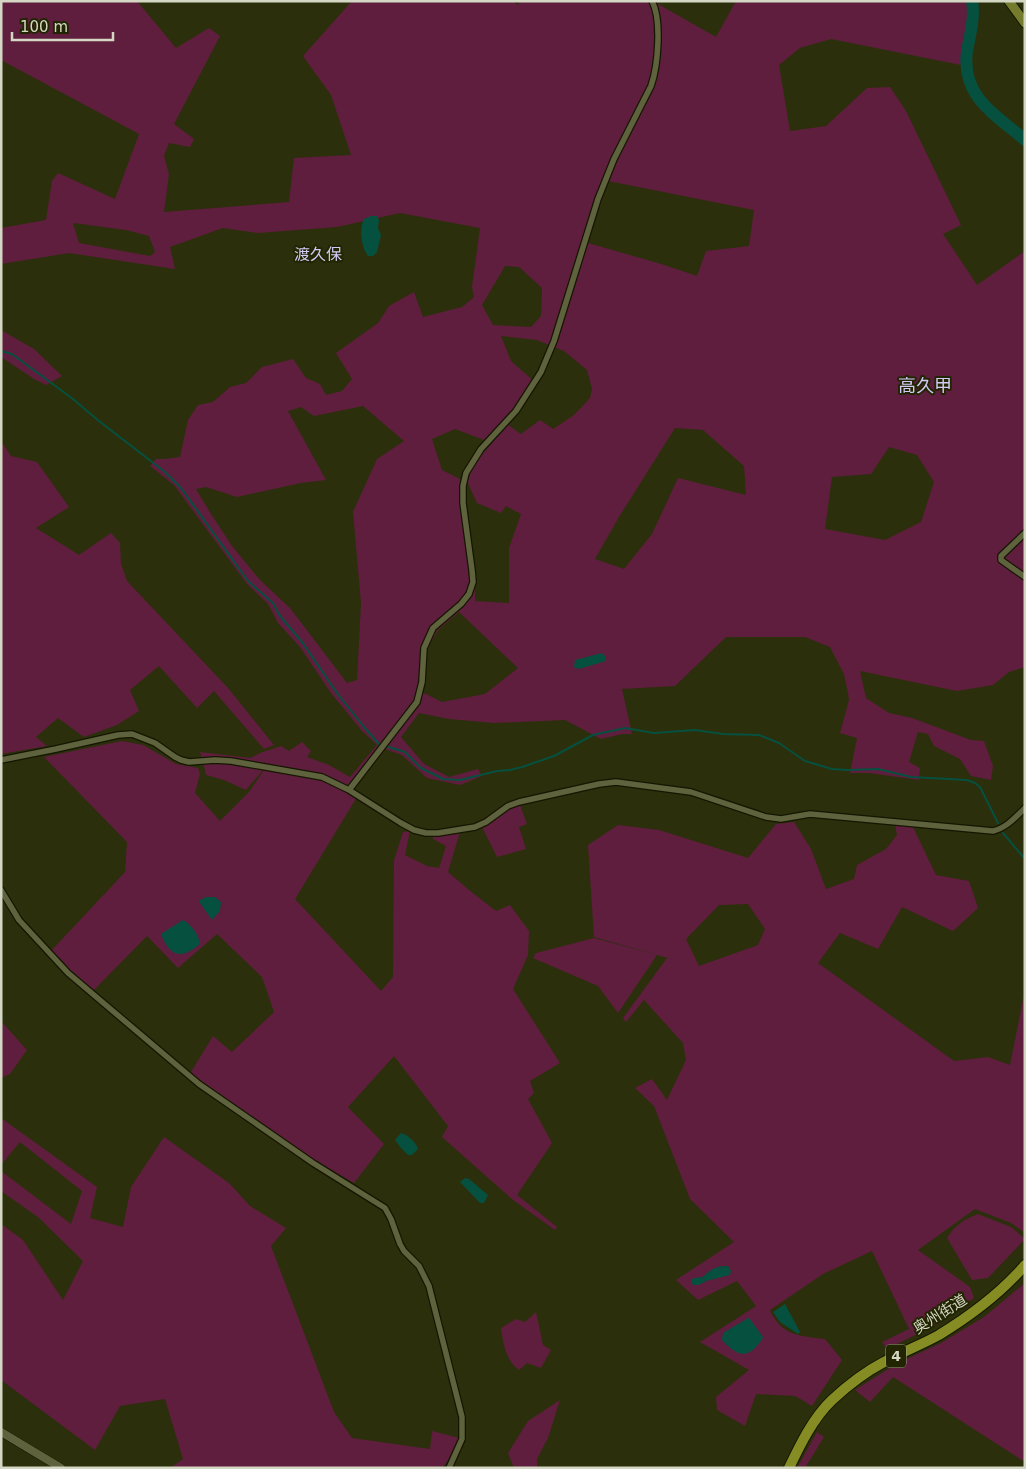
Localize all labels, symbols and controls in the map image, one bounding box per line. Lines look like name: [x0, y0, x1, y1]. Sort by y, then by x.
scale bar: [12, 10, 114, 42]
text: 100 m: [20, 18, 68, 36]
district label: 渡久保: [294, 245, 342, 264]
district label: 高久甲: [898, 375, 952, 396]
street label: 奥州街道: [910, 1290, 970, 1338]
road number: 4: [886, 1344, 906, 1368]

